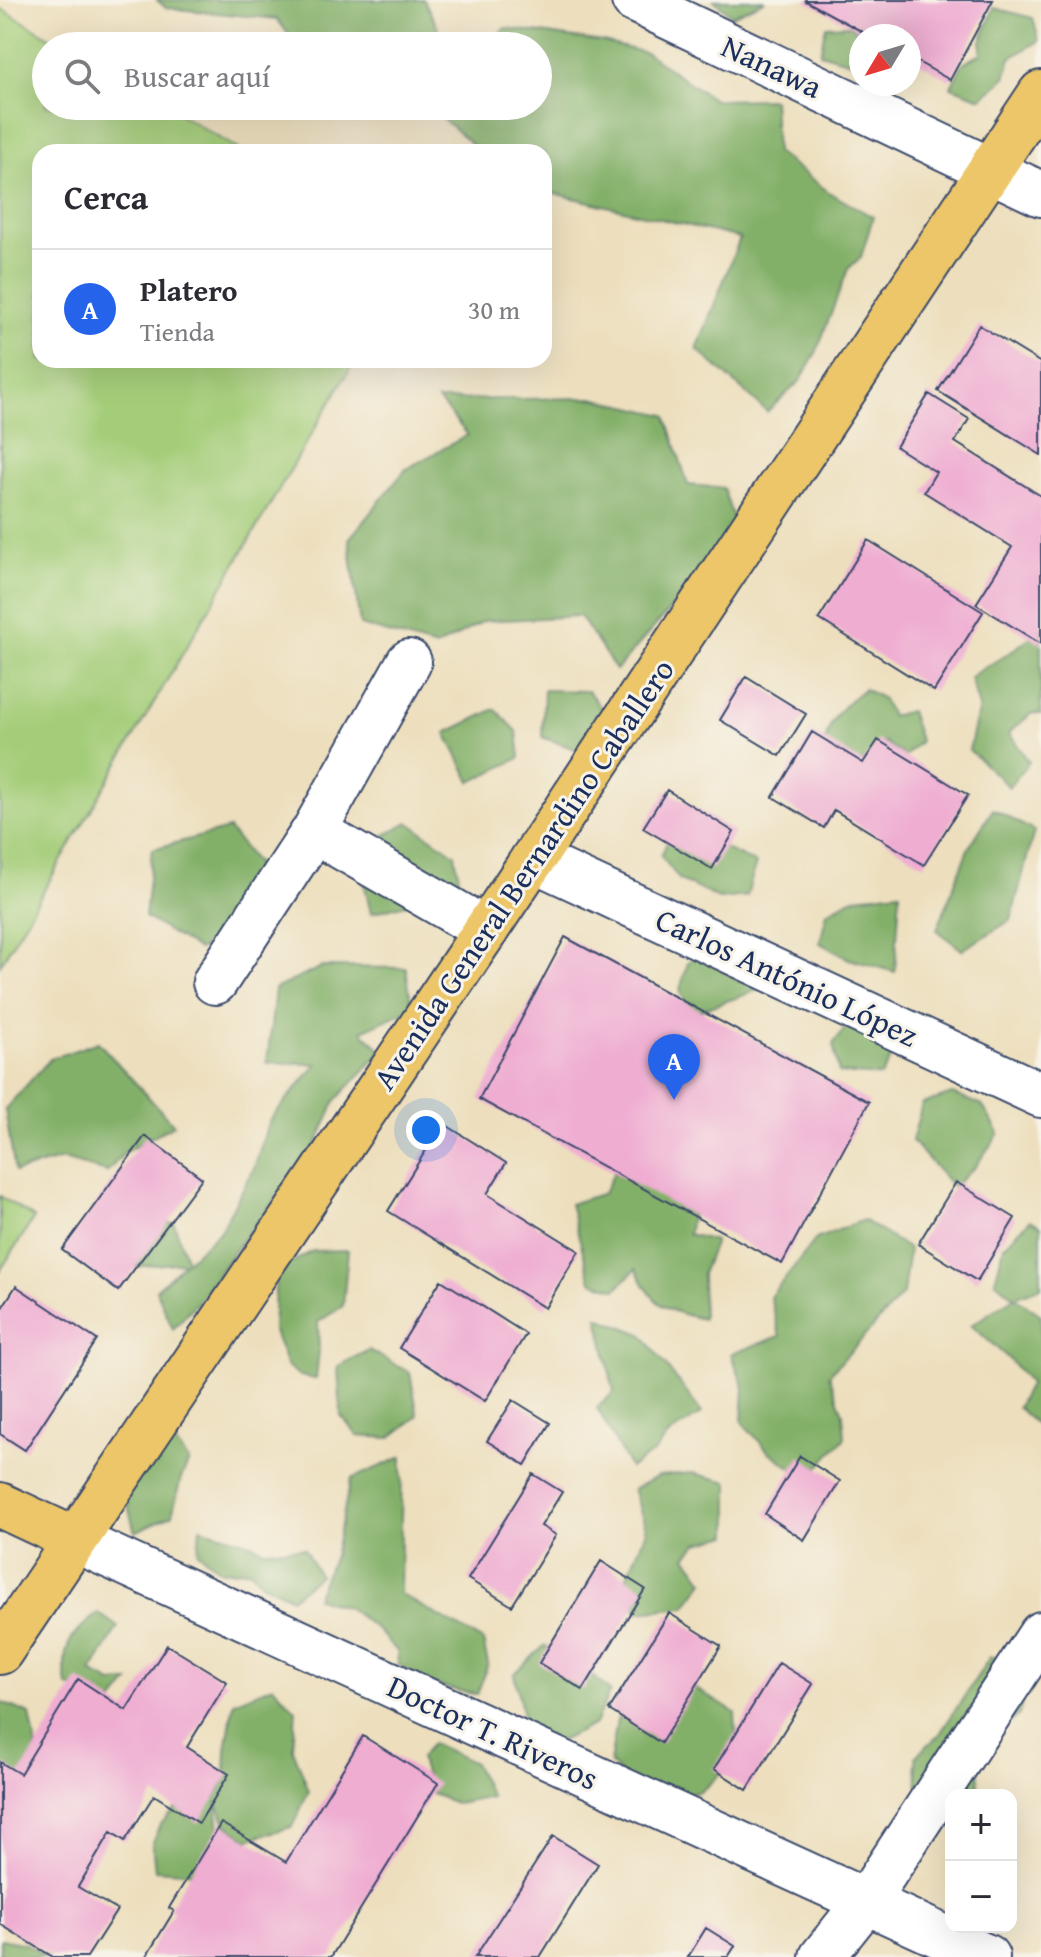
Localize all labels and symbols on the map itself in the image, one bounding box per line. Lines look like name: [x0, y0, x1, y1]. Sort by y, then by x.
street label: Nanawa: [714, 22, 830, 110]
north arrow: [849, 24, 921, 96]
street label: Avenida General Bernardino Caballero: [364, 651, 682, 1097]
street label: Carlos António López: [648, 896, 926, 1058]
pin: A: [648, 1034, 700, 1100]
your location: [406, 1110, 446, 1150]
street label: Doctor T. Riveros: [380, 1663, 606, 1801]

